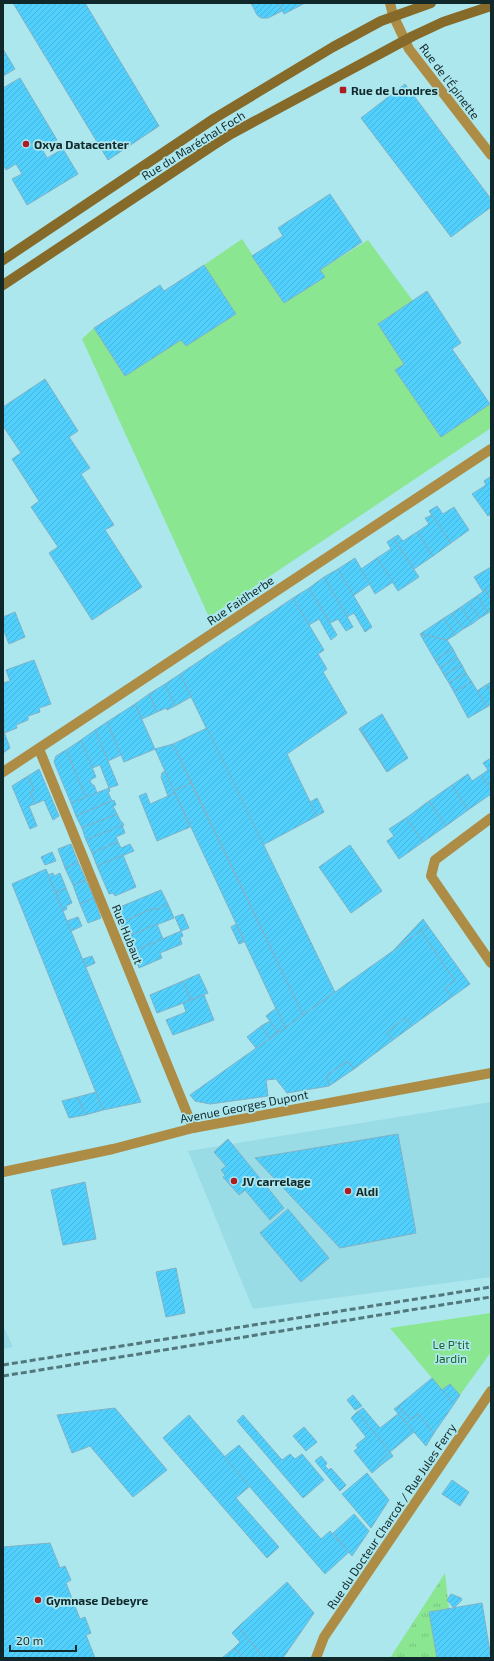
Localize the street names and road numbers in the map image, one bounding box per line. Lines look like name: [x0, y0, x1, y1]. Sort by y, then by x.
street label: Rue de l'Épinette: [417, 40, 483, 122]
street label: Rue du Maréchal Foch: [139, 107, 247, 183]
street label: Rue Faidherbe: [204, 573, 276, 627]
street label: Rue Hubaut: [110, 902, 146, 966]
street label: Avenue Georges Dupont: [179, 1087, 310, 1125]
street label: Rue du Docteur Charcot / Rue Jules Ferry: [323, 1420, 459, 1611]

